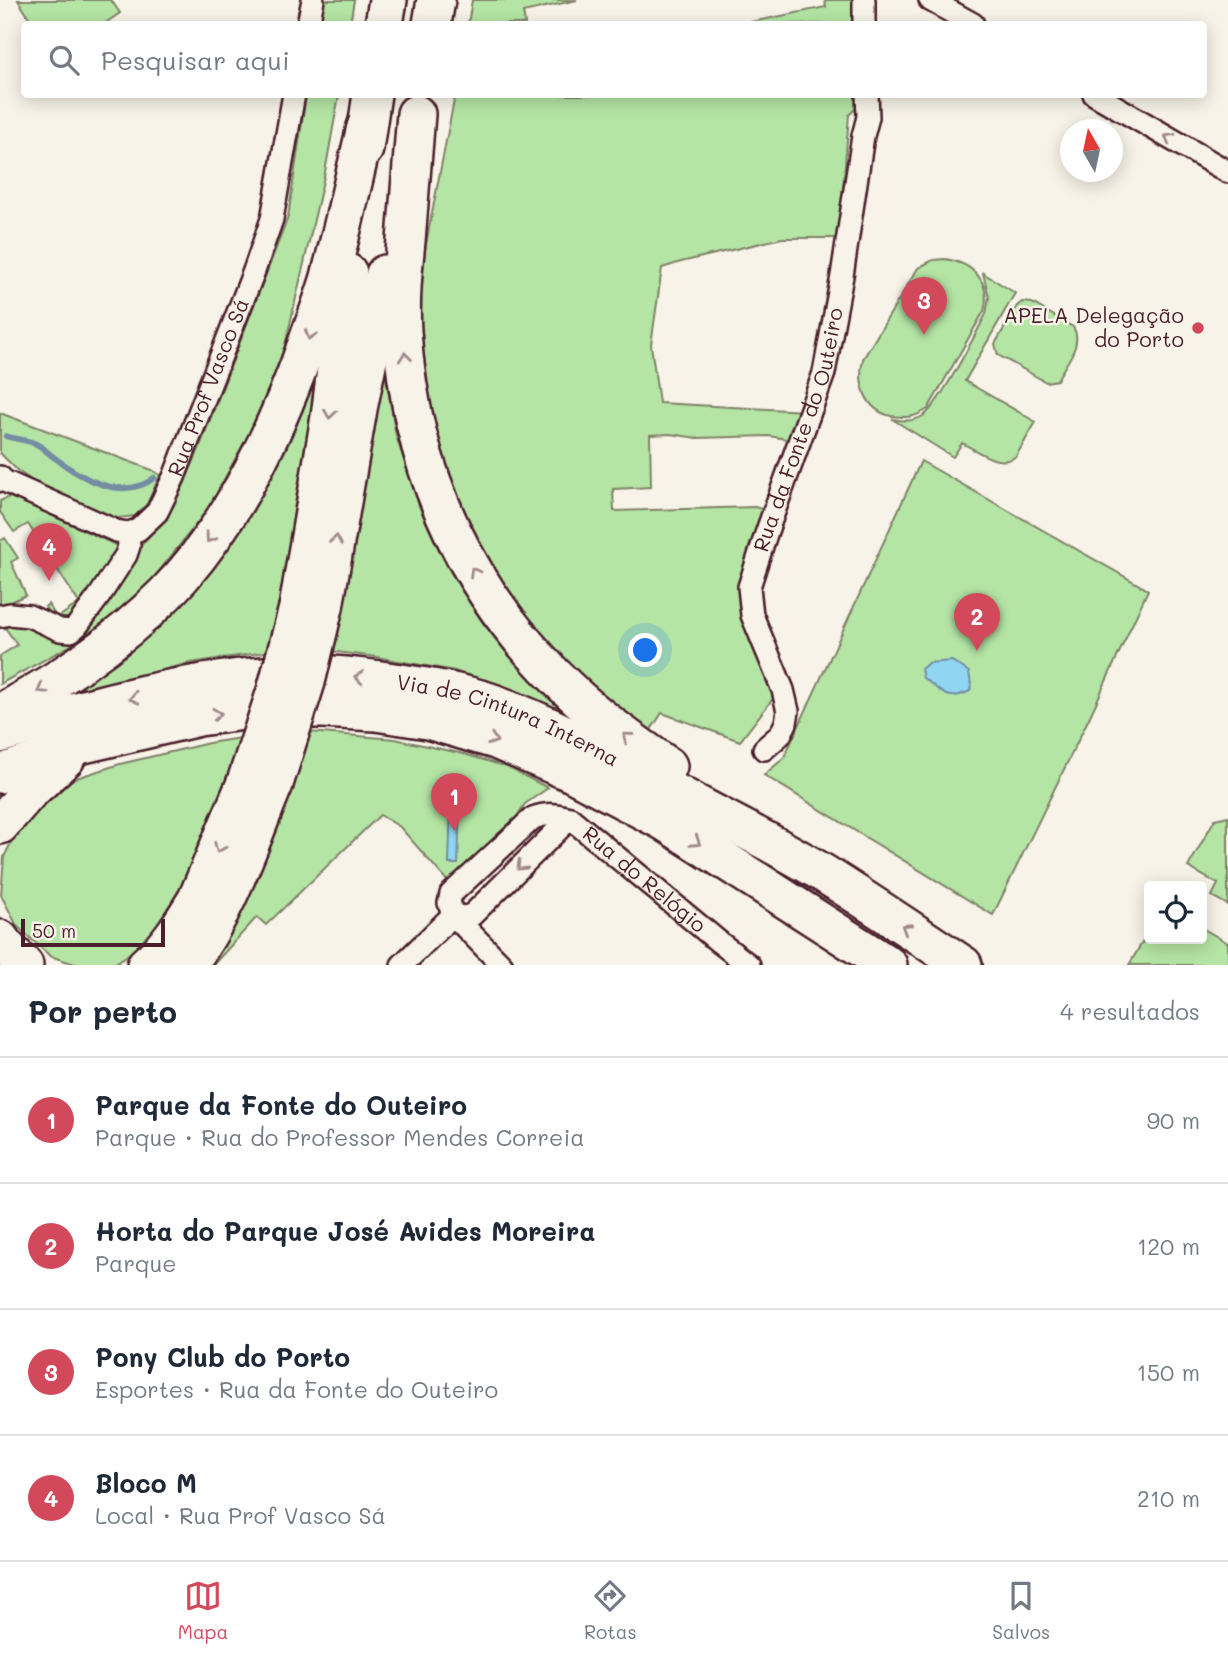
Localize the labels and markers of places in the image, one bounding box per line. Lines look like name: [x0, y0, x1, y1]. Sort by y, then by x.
pin: 3: [901, 277, 947, 335]
place label: APELA Delegação do Porto: [1003, 301, 1184, 352]
marker: APELA Delegação do Porto: [1190, 320, 1206, 336]
pin: 4: [26, 523, 72, 581]
pin: 2: [954, 593, 1000, 651]
pin: 1: [431, 773, 477, 831]

